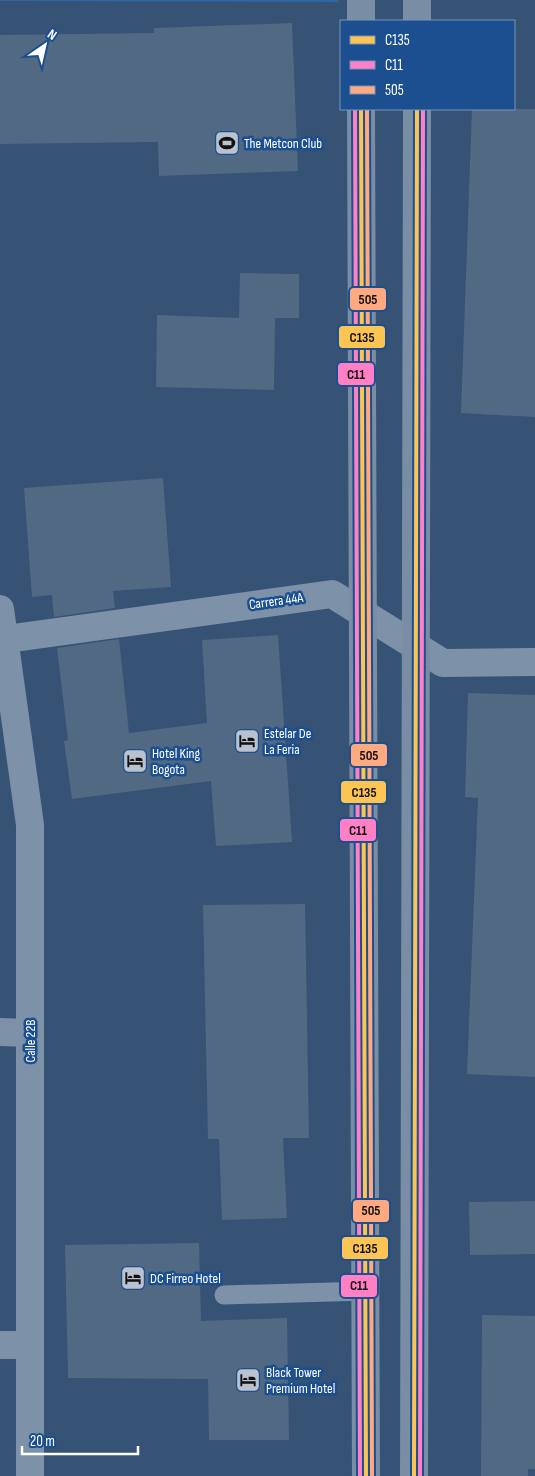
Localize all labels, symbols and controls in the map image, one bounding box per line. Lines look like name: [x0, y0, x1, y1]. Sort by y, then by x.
north arrow: [20, 20, 70, 70]
legend: [340, 20, 515, 110]
text: N: [44, 25, 60, 44]
text: C135: [385, 31, 410, 50]
text: C11: [385, 56, 404, 75]
text: 505: [385, 81, 404, 100]
sports icon: The Metcon Club: [214, 130, 240, 156]
place label: The Metcon Club: [244, 135, 322, 152]
line badge: 505: [349, 287, 387, 311]
text: 505: [359, 291, 377, 308]
line badge: C135: [338, 325, 386, 349]
text: C135: [349, 329, 375, 346]
line badge: C11: [337, 362, 375, 386]
text: C11: [347, 366, 366, 383]
street label: Carrera 44A: [248, 589, 305, 613]
place label: Estelar De La Feria: [264, 725, 311, 758]
hotel icon: Estelar De La Feria: [234, 728, 260, 754]
line badge: 505: [350, 743, 388, 767]
place label: Hotel King Bogota: [152, 745, 201, 778]
text: 505: [360, 747, 378, 764]
hotel icon: Hotel King Bogota: [122, 748, 148, 774]
line badge: C135: [340, 780, 387, 804]
text: C135: [351, 784, 377, 801]
line badge: C11: [339, 818, 377, 842]
text: C11: [349, 822, 368, 839]
street label: Calle 22B: [22, 1020, 39, 1062]
line badge: 505: [352, 1199, 390, 1223]
text: 505: [362, 1202, 380, 1219]
line badge: C135: [341, 1236, 389, 1260]
text: C135: [352, 1240, 378, 1257]
hotel icon: DC Firreo Hotel: [120, 1265, 146, 1291]
place label: DC Firreo Hotel: [150, 1270, 221, 1287]
line badge: C11: [340, 1274, 378, 1298]
text: C11: [350, 1277, 369, 1294]
place label: Black Tower Premium Hotel: [266, 1364, 335, 1397]
hotel icon: Black Tower Premium Hotel: [235, 1367, 261, 1393]
scale bar: [22, 1424, 139, 1456]
text: 20 m: [30, 1432, 55, 1451]

